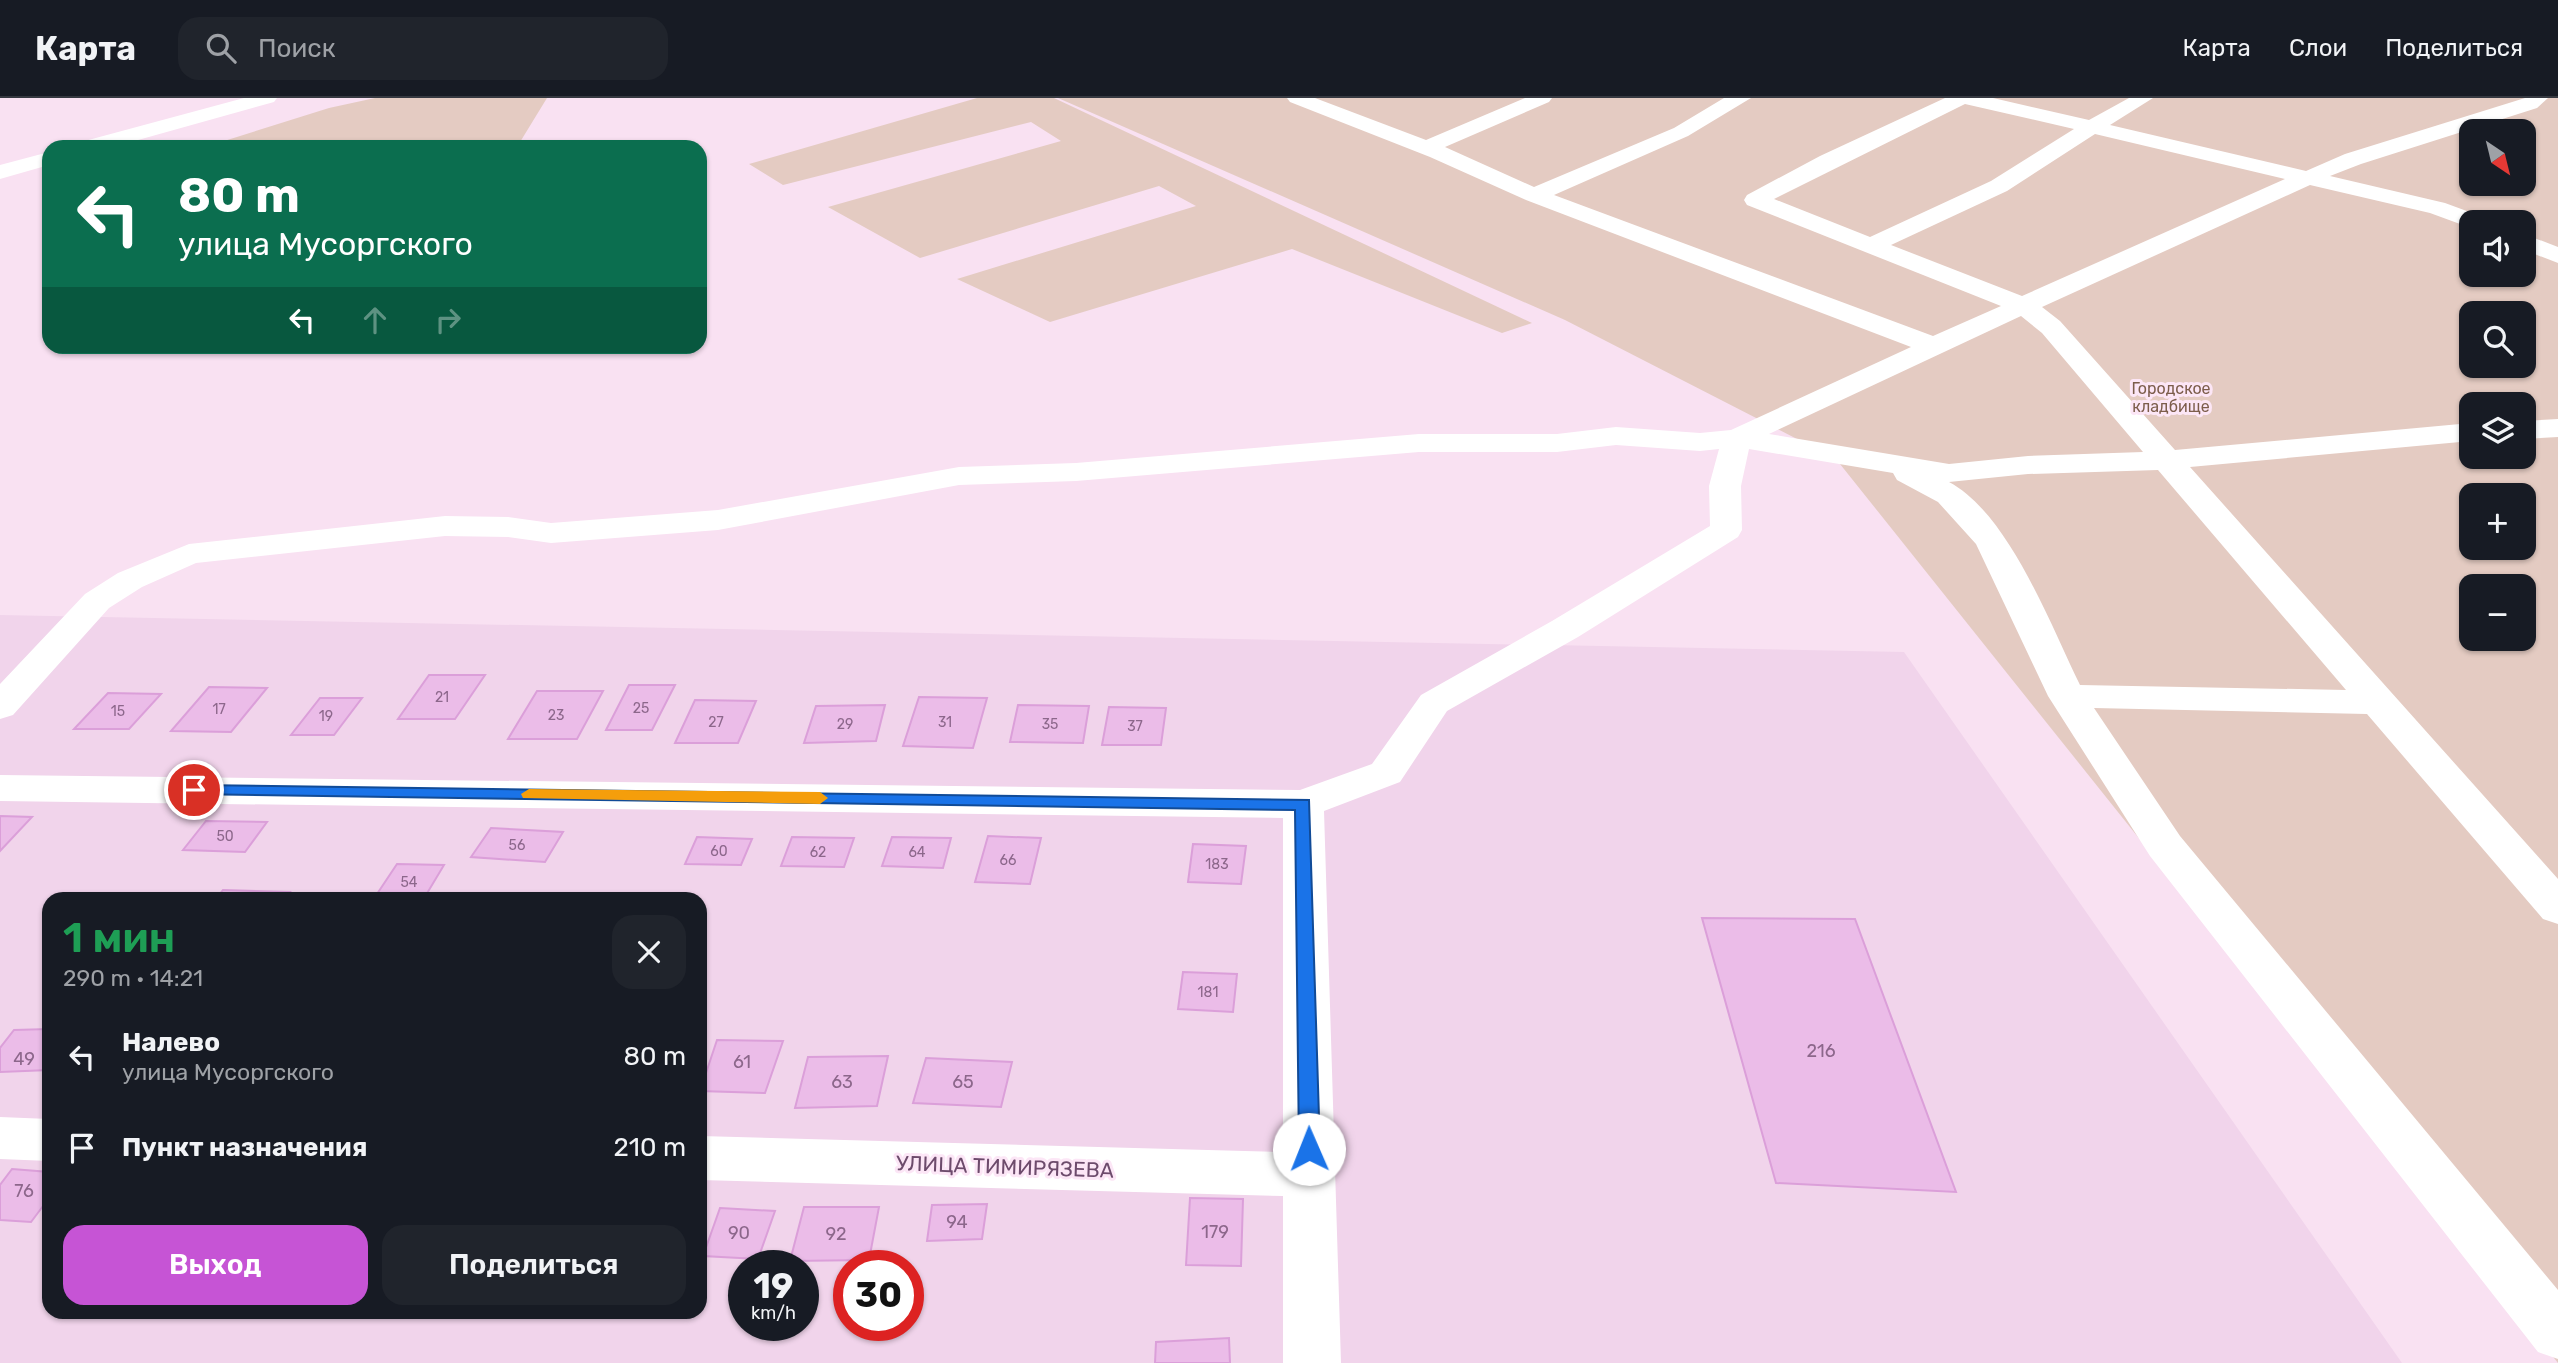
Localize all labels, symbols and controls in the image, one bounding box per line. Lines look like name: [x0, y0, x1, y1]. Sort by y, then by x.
search box: [178, 17, 668, 80]
text: Карта: [35, 29, 136, 68]
icon: search: [202, 29, 240, 67]
text: Поиск: [258, 33, 336, 64]
text: Карта: [2182, 34, 2251, 62]
text: Слои: [2289, 34, 2347, 62]
text: Поделиться: [2385, 34, 2523, 62]
north arrow: [2459, 119, 2536, 196]
map controls: [2459, 119, 2536, 651]
text: 80 m: [178, 166, 300, 224]
icon: left: [63, 168, 154, 259]
button: sound: [2459, 210, 2536, 287]
text: улица Мусоргского: [178, 225, 473, 263]
icon: left: [283, 301, 321, 339]
icon: ahead: [356, 301, 394, 339]
icon: right: [429, 301, 467, 339]
button: search: [2459, 301, 2536, 378]
park label: Городское кладбище: [2131, 379, 2211, 416]
button: layers: [2459, 392, 2536, 469]
button: +: [2459, 483, 2536, 560]
button: −: [2459, 574, 2536, 651]
house number: 21: [435, 689, 449, 706]
house number: 25: [633, 700, 649, 717]
house number: 17: [212, 701, 226, 718]
house number: 15: [111, 703, 125, 720]
house number: 23: [548, 707, 564, 724]
house number: 19: [319, 708, 333, 725]
house number: 27: [708, 714, 724, 731]
house number: 31: [938, 714, 952, 731]
house number: 29: [837, 716, 853, 733]
house number: 35: [1042, 716, 1058, 733]
house number: 37: [1127, 718, 1143, 735]
pin: [164, 760, 224, 820]
icon: arrive: [175, 771, 213, 809]
house number: 50: [216, 828, 234, 845]
house number: 56: [509, 837, 525, 854]
house number: 60: [710, 843, 728, 860]
house number: 62: [810, 844, 826, 861]
house number: 64: [908, 844, 926, 861]
house number: 66: [1000, 852, 1016, 869]
house number: 183: [1205, 856, 1229, 873]
house number: 54: [400, 874, 418, 891]
text: 1 мин: [63, 913, 175, 963]
button: close: [612, 915, 686, 989]
text: 290 m · 14:21: [63, 964, 203, 992]
house number: 181: [1198, 984, 1218, 1001]
text: Налево: [122, 1027, 220, 1058]
icon: left: [63, 1038, 101, 1076]
house number: 216: [1806, 1040, 1836, 1062]
text: 80 m: [623, 1041, 686, 1072]
house number: 49: [13, 1048, 35, 1070]
house number: 61: [733, 1051, 751, 1073]
text: улица Мусоргского: [122, 1058, 334, 1086]
house number: 63: [831, 1071, 853, 1093]
house number: 65: [952, 1071, 974, 1093]
position arrow: [1272, 1112, 1346, 1186]
icon: arrive: [63, 1129, 101, 1167]
text: Пункт назначения: [122, 1132, 367, 1163]
text: 210 m: [614, 1132, 686, 1163]
street label: УЛИЦА ТИМИРЯЗЕВА: [896, 1150, 1114, 1183]
house number: 76: [14, 1180, 34, 1202]
house number: 94: [946, 1211, 968, 1233]
house number: 179: [1201, 1221, 1229, 1243]
house number: 90: [728, 1222, 750, 1244]
house number: 92: [825, 1223, 847, 1245]
button: Выход: [63, 1225, 368, 1305]
button: Поделиться: [382, 1225, 686, 1305]
speed limit sign: 30: [833, 1250, 924, 1341]
text: 19: [754, 1265, 793, 1307]
text: km/h: [751, 1302, 796, 1324]

